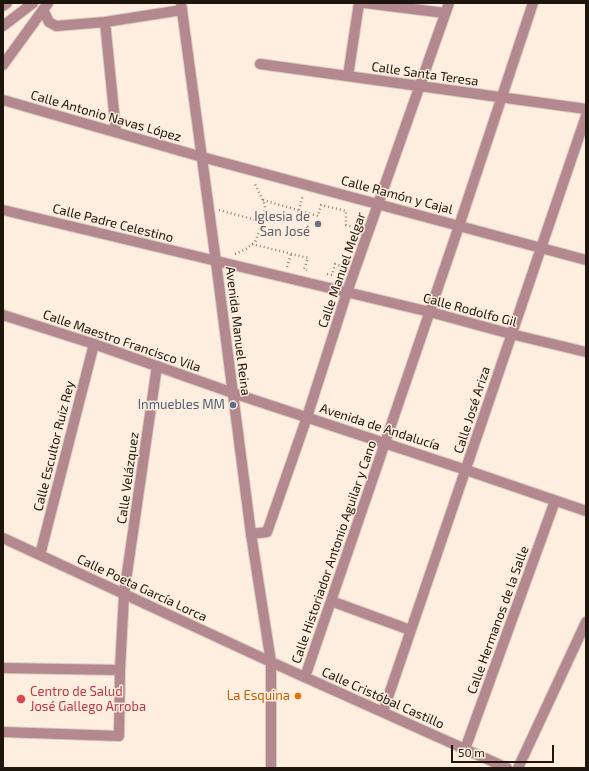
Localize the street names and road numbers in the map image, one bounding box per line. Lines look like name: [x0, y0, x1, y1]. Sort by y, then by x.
street label: Calle Santa Teresa: [370, 59, 480, 89]
street label: Calle Antonio Navas López: [29, 87, 183, 145]
street label: Calle Ramón y Cajal: [339, 173, 455, 217]
street label: Calle Padre Celestino: [51, 200, 175, 246]
street label: Calle Manuel Melgar: [315, 210, 369, 330]
street label: Avenida Manuel Reina: [222, 266, 254, 396]
street label: Calle Rodolfo Gil: [421, 290, 519, 330]
street label: Calle Maestro Francisco Vila: [41, 307, 203, 375]
street label: Calle José Ariza: [451, 364, 493, 456]
street label: Calle Escultor Ruiz Rey: [30, 379, 78, 513]
street label: Avenida de Andalucía: [318, 400, 442, 454]
street label: Calle Velázquez: [114, 431, 142, 525]
street label: Calle Historiador Antonio Aguilar y Cano: [288, 438, 380, 666]
street label: Calle Hermanos de la Salle: [464, 544, 532, 696]
street label: Calle Poeta García Lorca: [75, 551, 209, 625]
street label: Calle Cristóbal Castillo: [319, 664, 447, 732]

